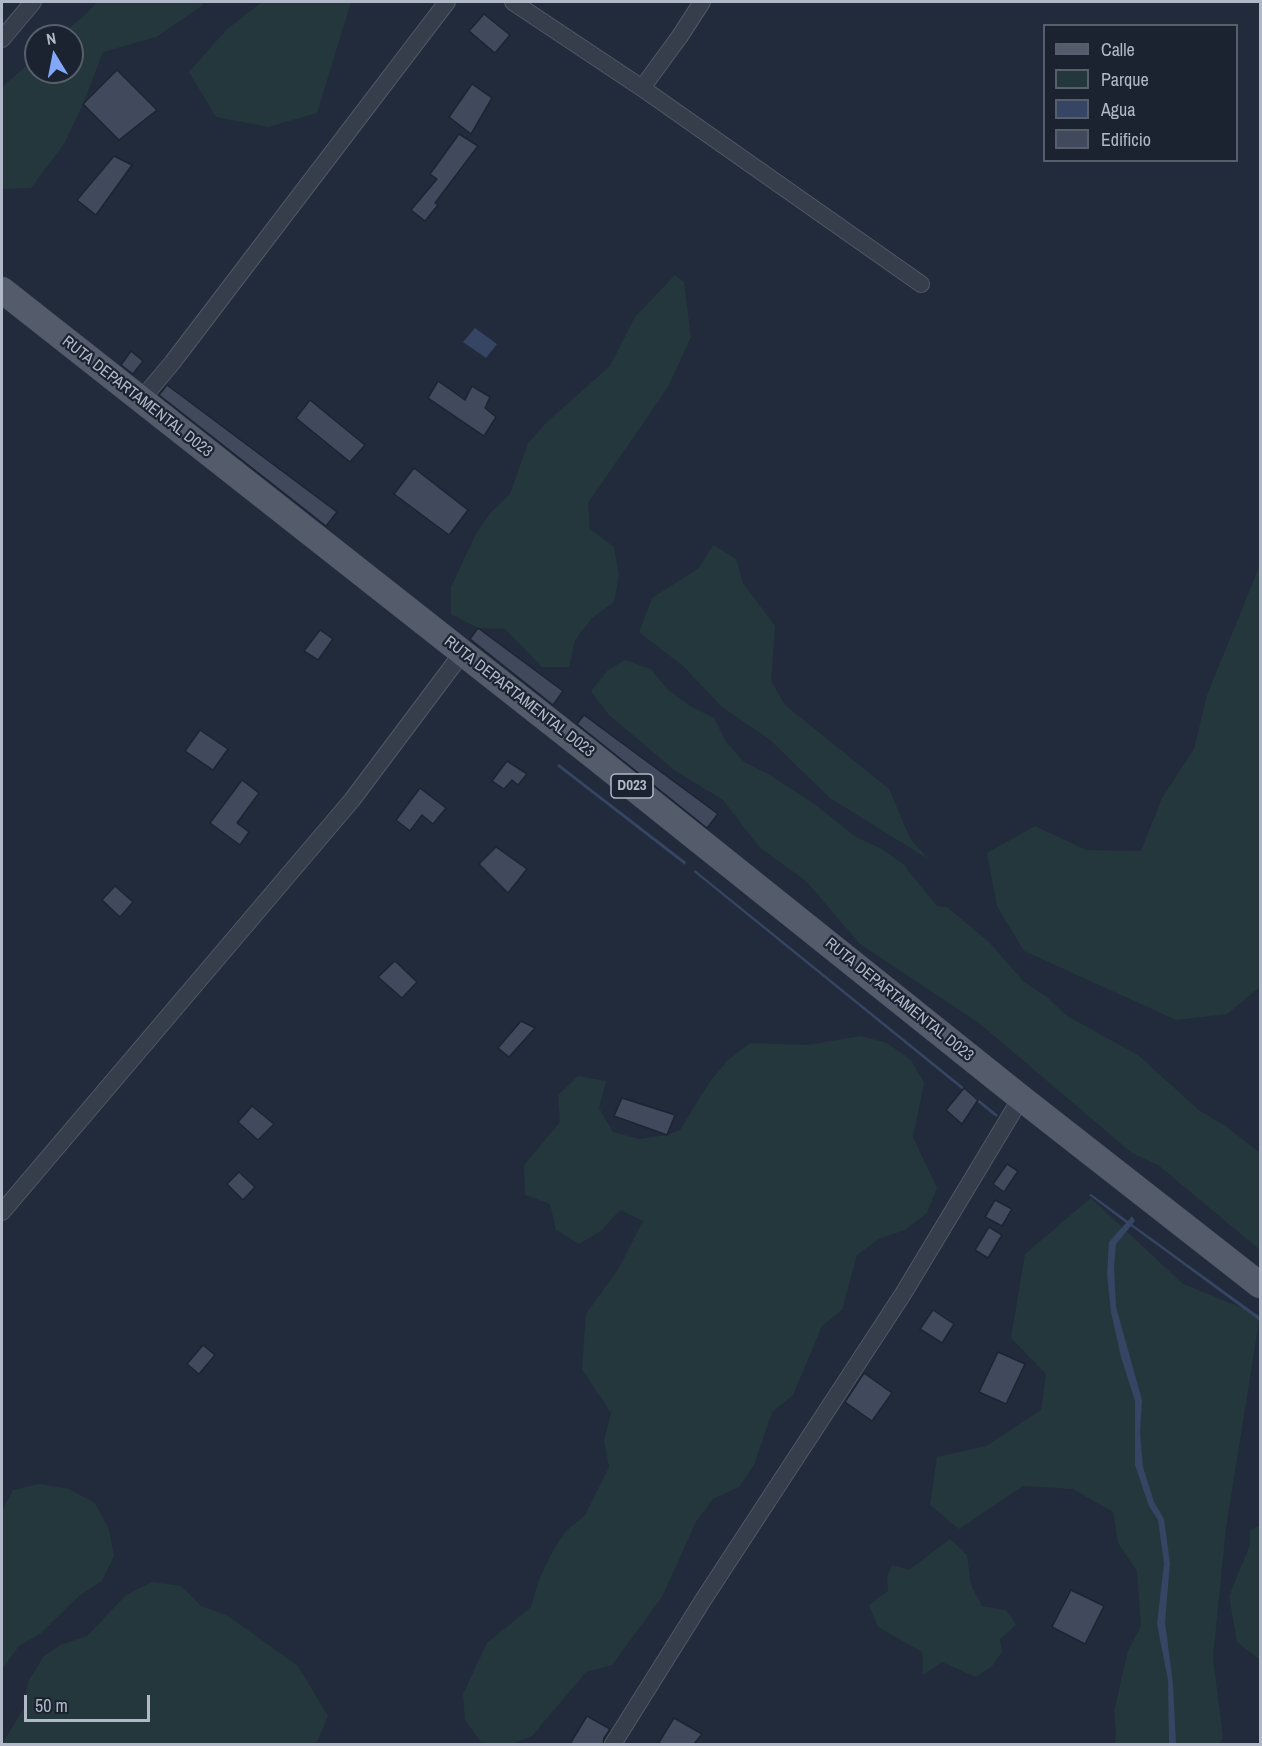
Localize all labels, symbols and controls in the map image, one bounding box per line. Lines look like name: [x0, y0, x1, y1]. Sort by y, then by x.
north arrow: [24, 24, 84, 84]
legend: [1043, 24, 1238, 162]
text: N: [45, 27, 58, 50]
text: Calle: [1101, 37, 1135, 62]
text: Parque: [1101, 67, 1149, 92]
text: Agua: [1101, 97, 1135, 122]
text: Edificio: [1101, 127, 1151, 152]
street label: RUTA DEPARTAMENTAL D023: [58, 332, 216, 462]
street label: RUTA DEPARTAMENTAL D023: [440, 632, 598, 762]
road number: D023: [611, 774, 653, 798]
street label: RUTA DEPARTAMENTAL D023: [821, 934, 977, 1066]
scale bar: [27, 1683, 153, 1721]
text: 50 m: [35, 1693, 68, 1718]

